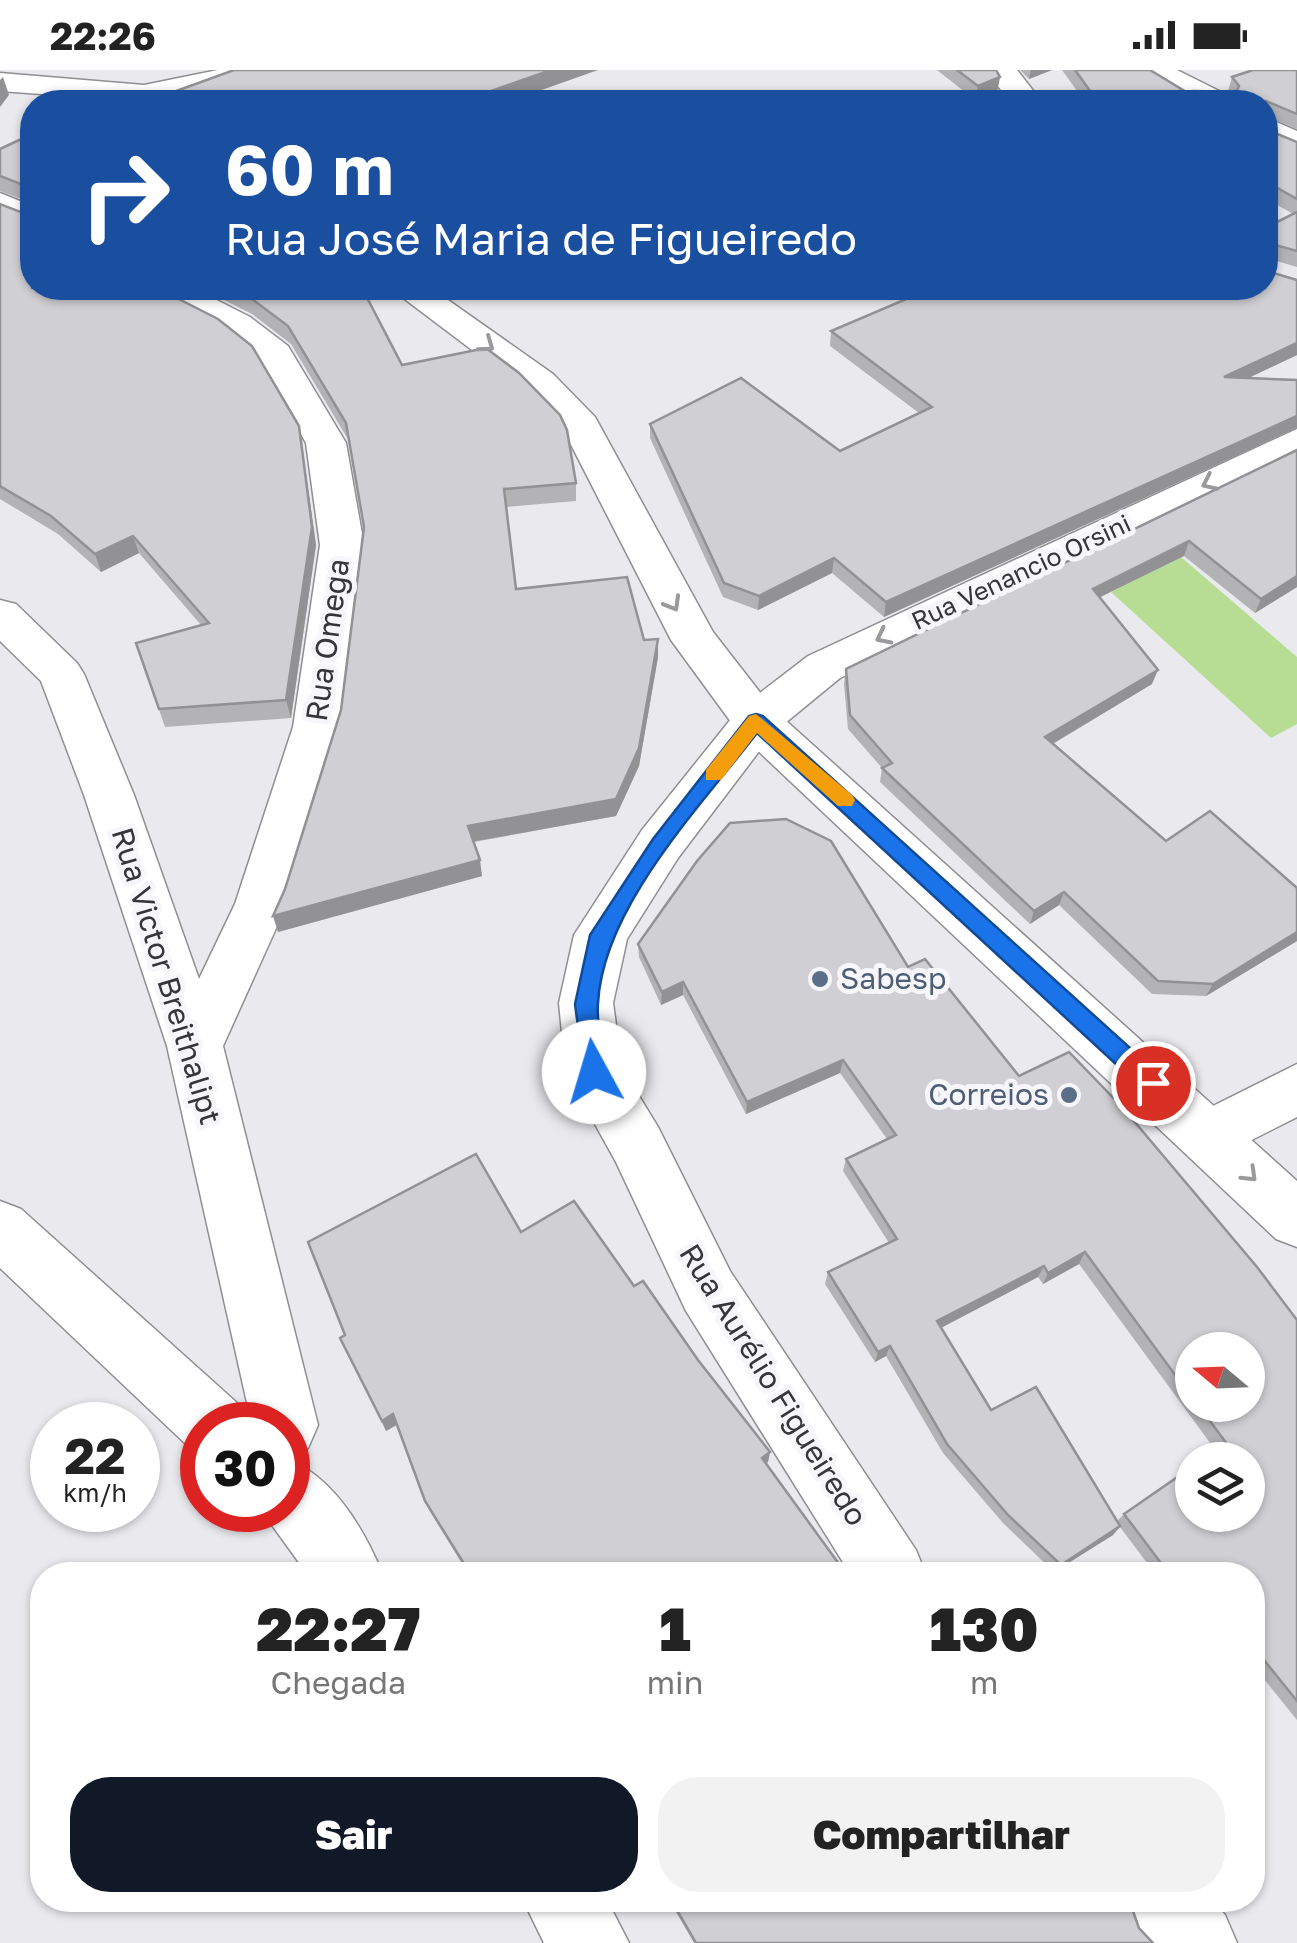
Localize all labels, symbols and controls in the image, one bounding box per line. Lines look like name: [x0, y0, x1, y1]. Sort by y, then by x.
text: 22:26: [50, 13, 156, 58]
text: 60 m: [225, 126, 394, 210]
icon: right: [60, 130, 190, 260]
text: Rua José Maria de Figueiredo: [225, 211, 857, 265]
one-way arrow: [476, 333, 494, 350]
one-way arrow: [1201, 471, 1219, 491]
street label: Rua Venancio Orsini: [906, 507, 1135, 636]
street label: Rua Omega: [298, 556, 356, 724]
one-way arrow: [661, 593, 680, 611]
one-way arrow: [876, 625, 894, 644]
street label: Rua Victor Breithalipt: [105, 823, 229, 1128]
place label: Sabesp: [840, 960, 946, 996]
marker: Sabesp: [809, 968, 831, 990]
position arrow: [542, 1020, 646, 1124]
pin: [1111, 1041, 1196, 1126]
icon: arrive: [1126, 1056, 1181, 1111]
place label: Correios: [928, 1076, 1049, 1112]
marker: Correios: [1058, 1084, 1080, 1106]
one-way arrow: [1239, 1163, 1257, 1181]
street label: Rua Aurélio Figueiredo: [672, 1237, 875, 1532]
north arrow: [1175, 1332, 1265, 1422]
map controls: [1175, 1332, 1265, 1532]
speed limit sign: 30: [180, 1402, 310, 1532]
text: 22: [64, 1425, 125, 1485]
button: layers: [1175, 1442, 1265, 1532]
text: km/h: [63, 1477, 127, 1508]
text: 22:27: [256, 1592, 421, 1664]
text: 1: [659, 1592, 691, 1664]
text: 130: [930, 1592, 1039, 1664]
text: Chegada: [271, 1663, 406, 1701]
text: min: [647, 1663, 703, 1701]
text: m: [970, 1663, 998, 1701]
button: Sair: [70, 1777, 638, 1892]
button: Compartilhar: [658, 1777, 1225, 1892]

